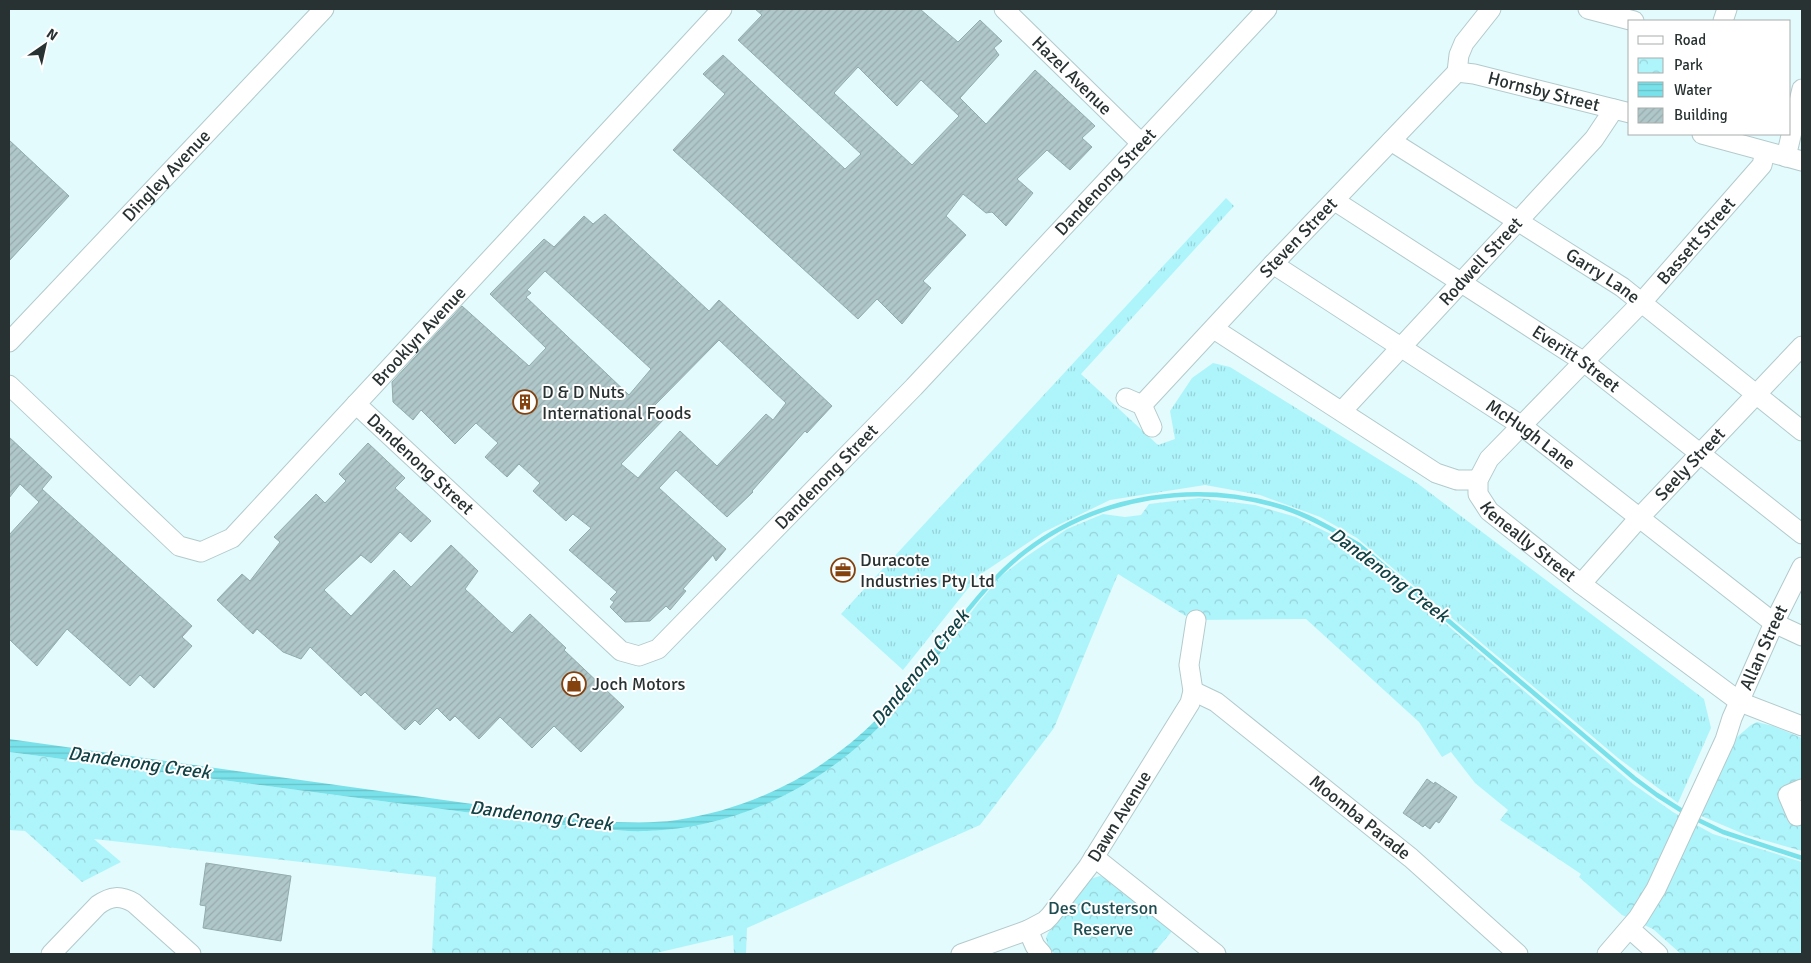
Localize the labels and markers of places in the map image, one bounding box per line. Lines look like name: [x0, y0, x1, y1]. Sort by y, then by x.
place label: D & D Nuts International Foods: [542, 381, 692, 424]
building icon: D & D Nuts International Foods: [512, 389, 538, 415]
place label: Duracote Industries Pty Ltd: [860, 549, 995, 592]
office icon: Duracote Industries Pty Ltd: [830, 557, 856, 583]
shop icon: Joch Motors: [561, 671, 587, 697]
place label: Joch Motors: [592, 673, 686, 695]

